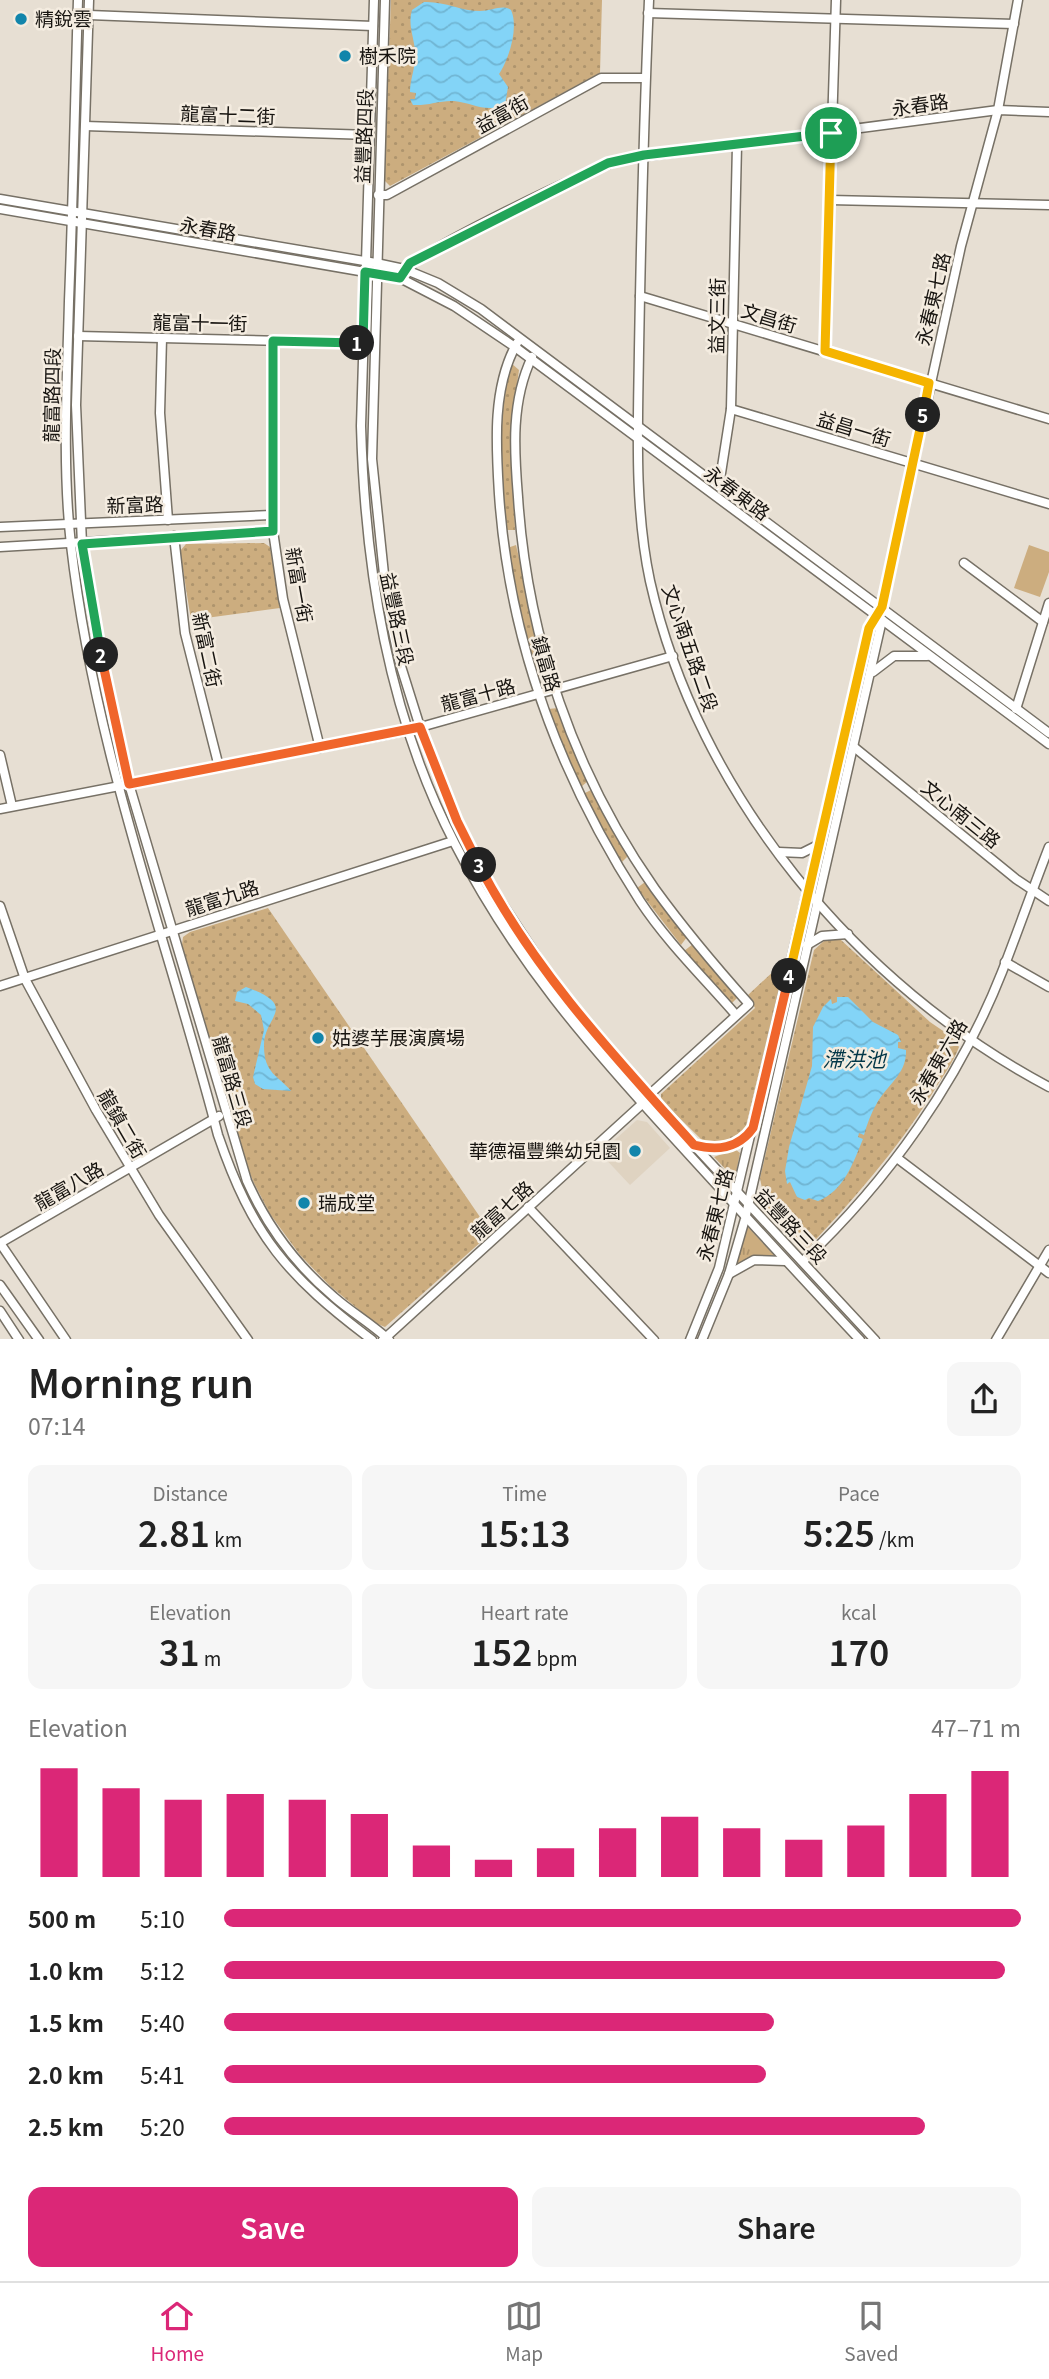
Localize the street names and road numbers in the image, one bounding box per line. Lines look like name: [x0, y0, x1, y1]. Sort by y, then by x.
street label: 永春路: [890, 86, 950, 121]
street label: 益富街: [470, 87, 533, 138]
street label: 益豐路四段: [347, 88, 378, 184]
street label: 龍富十二街: [180, 98, 276, 129]
street label: 永春路: [178, 209, 239, 246]
street label: 永春東七路: [908, 249, 955, 348]
street label: 益文三街: [701, 278, 730, 354]
street label: 文昌街: [738, 295, 801, 338]
street label: 龍富十一街: [152, 307, 248, 336]
street label: 龍富路四段: [36, 347, 65, 443]
street label: 益昌一街: [814, 404, 895, 452]
street label: 永春東路: [699, 458, 776, 525]
street label: 新富路: [106, 489, 164, 518]
street label: 新富一街: [281, 545, 320, 625]
street label: 益豐路三段: [375, 569, 422, 668]
street label: 文心南五路二段: [657, 580, 726, 715]
street label: 新富二街: [187, 610, 230, 690]
street label: 鎮富路: [527, 632, 568, 695]
street label: 龍富十路: [437, 671, 518, 716]
street label: 文心南三路: [917, 772, 1007, 853]
street label: 龍富九路: [181, 872, 262, 921]
street label: 永春東六路: [901, 1013, 972, 1109]
street label: 龍富路三段: [207, 1032, 260, 1131]
street label: 龍鎮二街: [93, 1084, 154, 1163]
street label: 龍富八路: [29, 1154, 108, 1215]
street label: 永春東七路: [689, 1165, 738, 1264]
street label: 龍富七路: [464, 1173, 538, 1244]
street label: 益豐路三段: [750, 1181, 834, 1269]

